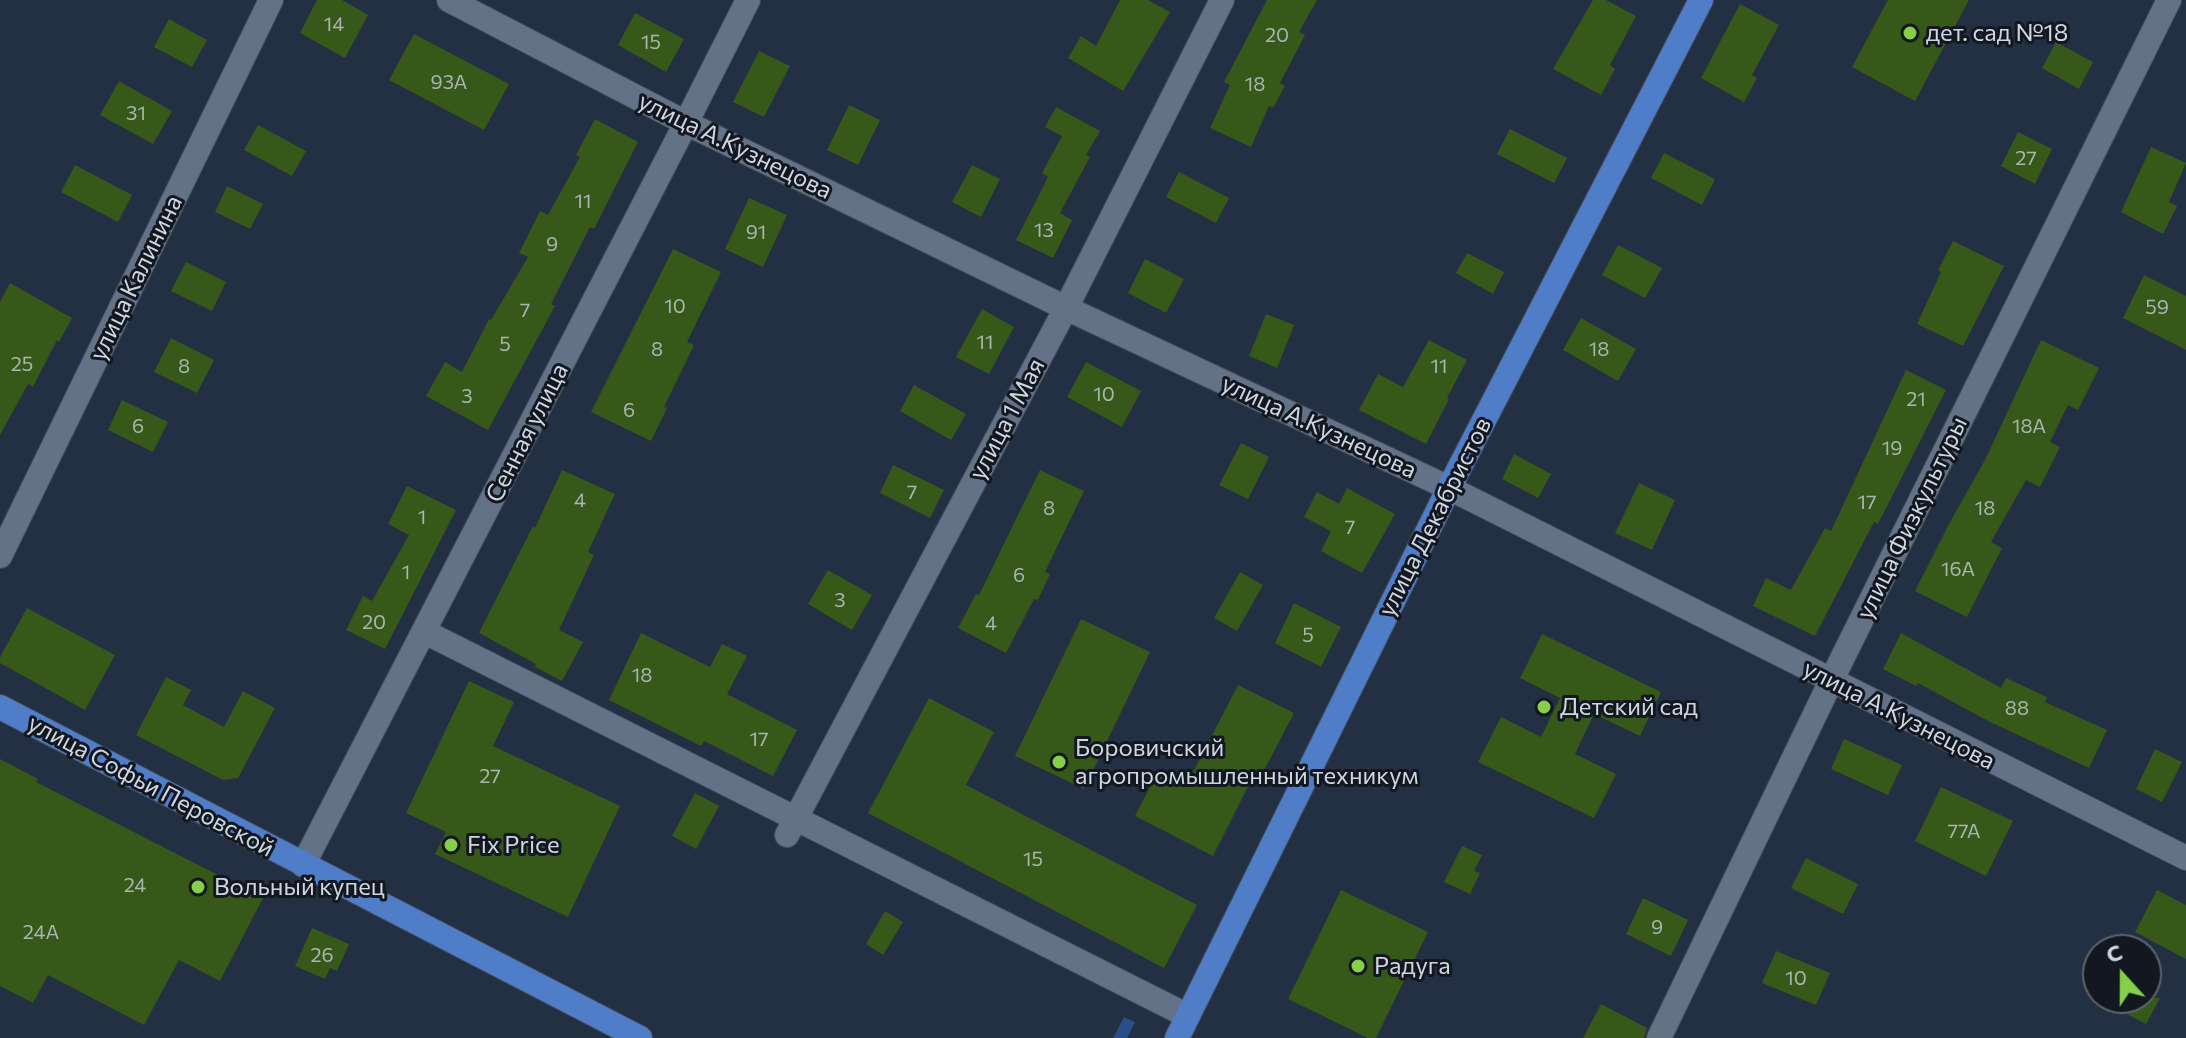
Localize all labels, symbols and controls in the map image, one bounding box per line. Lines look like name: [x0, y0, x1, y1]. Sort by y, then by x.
house number: 14: [324, 12, 344, 36]
place label: дет. сад №18: [1926, 19, 2068, 47]
house number: 20: [1265, 23, 1289, 47]
marker: дет. сад №18: [1901, 24, 1919, 42]
house number: 15: [641, 30, 661, 54]
house number: 93А: [431, 70, 467, 94]
house number: 18: [1245, 72, 1265, 96]
street label: улица А.Кузнецова: [634, 87, 836, 205]
house number: 31: [126, 101, 146, 125]
house number: 27: [2015, 146, 2037, 170]
house number: 11: [574, 189, 592, 213]
street label: улица Калинина: [84, 191, 188, 365]
house number: 13: [1034, 218, 1054, 242]
house number: 91: [746, 220, 766, 244]
house number: 9: [546, 232, 558, 256]
house number: 10: [664, 294, 686, 318]
house number: 59: [2145, 295, 2169, 319]
house number: 7: [520, 298, 530, 322]
house number: 11: [976, 330, 994, 354]
house number: 5: [499, 332, 511, 356]
house number: 8: [651, 337, 663, 361]
house number: 18: [1589, 337, 1609, 361]
house number: 25: [11, 352, 33, 376]
house number: 8: [178, 354, 190, 378]
street label: улица 1 Мая: [963, 354, 1051, 484]
house number: 11: [1430, 354, 1448, 378]
street label: Сенная улица: [480, 359, 574, 507]
street label: улица А.Кузнецова: [1217, 369, 1421, 485]
house number: 10: [1093, 382, 1115, 406]
house number: 3: [461, 384, 473, 408]
house number: 21: [1906, 387, 1926, 411]
house number: 6: [623, 398, 635, 422]
street label: улица Физкультуры: [1850, 412, 1974, 624]
street label: улица Декабристов: [1372, 413, 1498, 621]
house number: 6: [132, 414, 144, 438]
house number: 18А: [2012, 414, 2046, 438]
house number: 19: [1882, 436, 1902, 460]
house number: 7: [907, 480, 917, 504]
house number: 4: [574, 488, 586, 512]
house number: 17: [1857, 490, 1877, 514]
house number: 8: [1043, 496, 1055, 520]
house number: 18: [1975, 496, 1995, 520]
house number: 1: [418, 505, 426, 529]
house number: 7: [1345, 515, 1355, 539]
house number: 16А: [1941, 557, 1975, 581]
house number: 1: [402, 560, 410, 584]
house number: 6: [1013, 563, 1025, 587]
house number: 3: [834, 588, 846, 612]
house number: 20: [362, 610, 386, 634]
house number: 4: [985, 611, 997, 635]
house number: 5: [1302, 623, 1314, 647]
street label: улица А.Кузнецова: [1798, 654, 2000, 776]
house number: 18: [632, 663, 652, 687]
place label: Детский сад: [1560, 693, 1698, 721]
house number: 88: [2005, 696, 2029, 720]
marker: Детский сад: [1535, 698, 1553, 716]
street label: улица Софьи Перовской: [23, 709, 279, 863]
house number: 17: [749, 727, 769, 751]
place label: Боровичский агропромышленный техникум: [1075, 734, 1419, 790]
marker: Боровичский агропромышленный техникум: [1050, 753, 1068, 771]
house number: 27: [479, 764, 501, 788]
house number: 77А: [1947, 819, 1981, 843]
place label: Fix Price: [467, 831, 560, 859]
marker: Fix Price: [442, 836, 460, 854]
house number: 15: [1023, 847, 1043, 871]
house number: 24: [124, 873, 146, 897]
place label: Вольный купец: [214, 873, 385, 901]
marker: Вольный купец: [189, 878, 207, 896]
house number: 9: [1651, 915, 1663, 939]
house number: 24А: [23, 920, 59, 944]
north arrow: [2082, 934, 2162, 1014]
text: С: [2102, 938, 2126, 968]
house number: 26: [310, 943, 334, 967]
place label: Радуга: [1374, 952, 1451, 980]
marker: Радуга: [1349, 957, 1367, 975]
house number: 10: [1785, 966, 1807, 990]

